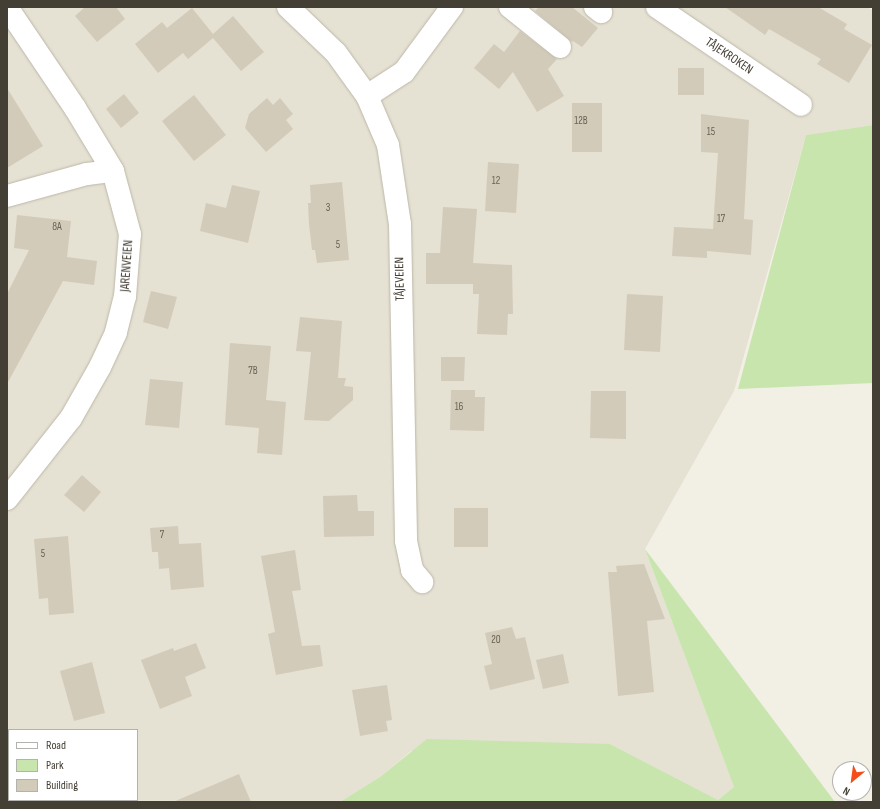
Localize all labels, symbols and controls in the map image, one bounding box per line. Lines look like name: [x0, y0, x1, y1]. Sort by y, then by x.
street label: TÅJEKROKEN: [702, 34, 756, 78]
house number: 12B: [574, 114, 588, 128]
house number: 15: [707, 125, 715, 139]
house number: 12: [492, 174, 500, 188]
house number: 3: [326, 201, 330, 215]
house number: 17: [717, 212, 725, 226]
house number: 8A: [52, 220, 62, 234]
house number: 5: [336, 238, 340, 252]
street label: JARENVEIEN: [117, 239, 137, 293]
street label: TÅJEVEIEN: [392, 257, 408, 301]
house number: 7B: [248, 364, 258, 378]
house number: 16: [455, 400, 463, 414]
house number: 7: [160, 528, 164, 542]
house number: 5: [41, 547, 45, 561]
house number: 20: [491, 633, 501, 647]
legend: [8, 729, 138, 801]
text: Road: [46, 738, 66, 753]
text: Park: [46, 758, 64, 773]
north arrow: [832, 761, 872, 801]
text: Building: [46, 778, 78, 793]
text: N: [841, 784, 852, 798]

